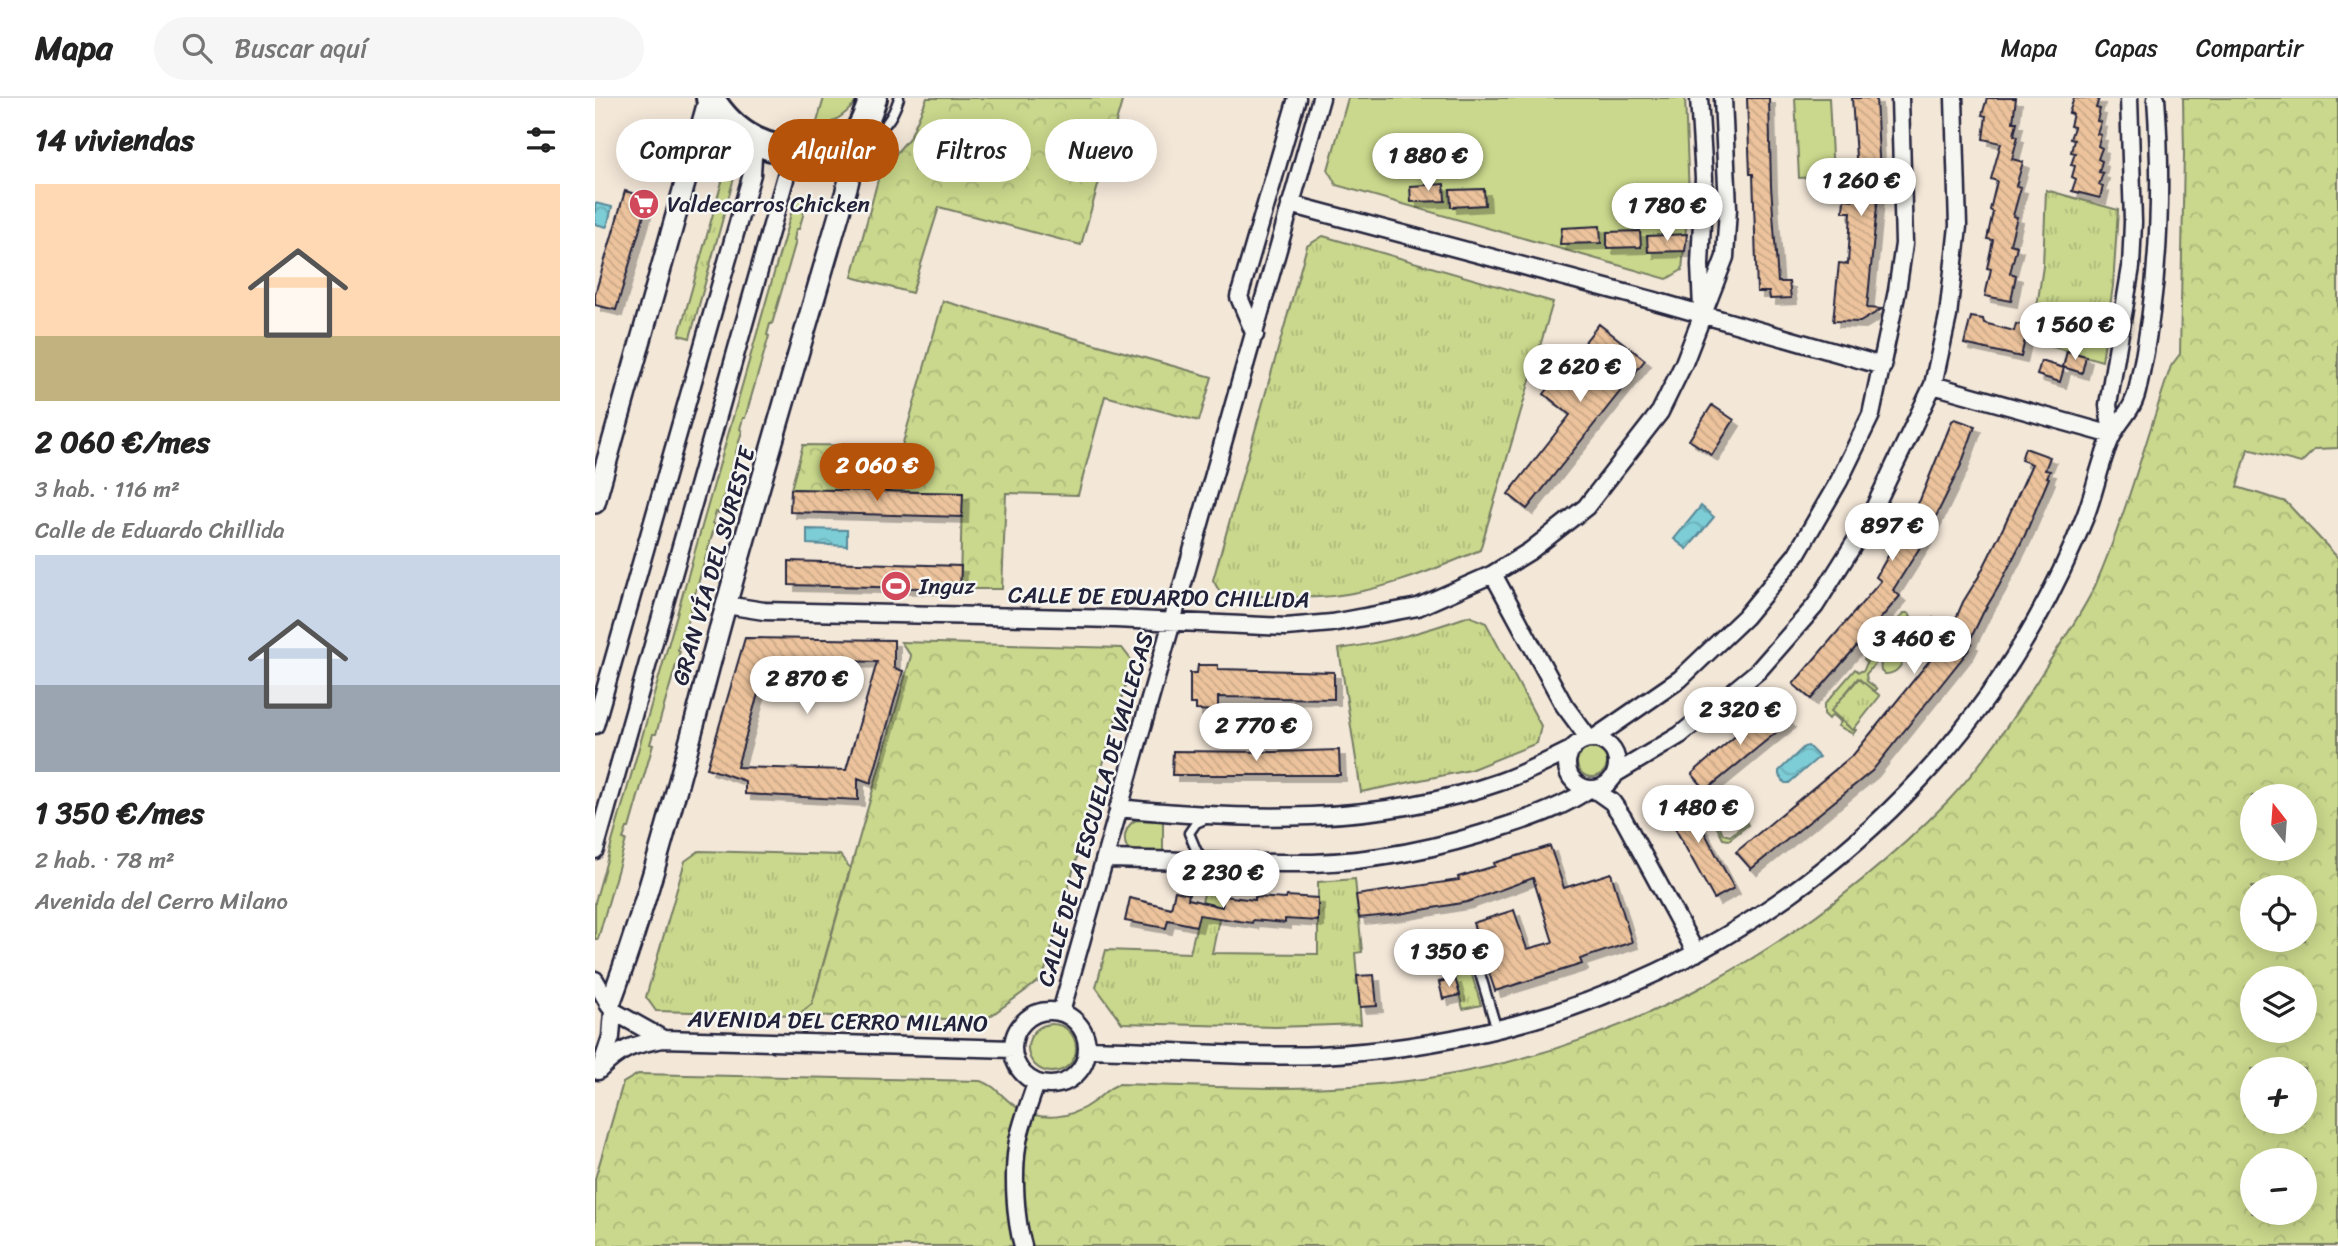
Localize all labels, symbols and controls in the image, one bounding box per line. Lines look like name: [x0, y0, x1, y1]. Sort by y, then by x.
search box: [154, 17, 644, 80]
text: Mapa: [35, 19, 112, 77]
text: Buscar aquí: [234, 25, 367, 71]
text: Mapa: [2001, 27, 2057, 69]
text: Capas: [2095, 27, 2158, 69]
text: Compartir: [2196, 27, 2303, 69]
icon: search: [178, 29, 216, 67]
text: 14 viviendas: [35, 113, 194, 167]
chip: Comprar: [616, 119, 754, 182]
chip: Alquilar: [768, 119, 899, 182]
chip: Filtros: [913, 119, 1031, 182]
chip: Nuevo: [1045, 119, 1157, 182]
icon: filters: [522, 121, 560, 159]
pin: 1 880 €: [1363, 134, 1493, 193]
text: 1 880 €: [1388, 135, 1468, 176]
pin: 1 260 €: [1796, 158, 1926, 218]
text: 1 260 €: [1822, 160, 1900, 201]
place label: Valdecarros Chicken: [667, 184, 870, 225]
pin: 1 780 €: [1602, 184, 1732, 243]
text: 1 780 €: [1628, 185, 1706, 226]
supermarket icon: Valdecarros Chicken: [627, 187, 661, 221]
icon: home: [235, 230, 361, 356]
pin: 1 560 €: [2010, 302, 2140, 362]
text: 1 560 €: [2036, 304, 2114, 345]
pin: 2 620 €: [1515, 344, 1645, 404]
text: 2 620 €: [1539, 346, 1621, 387]
text: 2 060 €/mes: [35, 415, 210, 469]
street label: GRAN VÍA DEL SURESTE: [660, 441, 768, 690]
pin: 2 060 €: [812, 444, 942, 503]
text: 2 060 €: [836, 445, 918, 486]
text: 3 hab. · 116 m²: [35, 469, 180, 510]
pin: 897 €: [1843, 504, 1941, 563]
text: 897 €: [1861, 505, 1923, 546]
text: Calle de Eduardo Chillida: [35, 510, 285, 551]
place label: Inguz: [918, 566, 975, 607]
sports icon: Inguz: [879, 569, 913, 603]
street label: CALLE DE EDUARDO CHILLIDA: [1008, 574, 1310, 621]
icon: home: [235, 601, 361, 727]
pin: 3 460 €: [1849, 616, 1979, 676]
text: 3 460 €: [1873, 618, 1955, 659]
street label: CALLE DE LA ESCUELA DE VALLECAS: [1025, 627, 1166, 991]
pin: 2 870 €: [742, 656, 872, 716]
text: 2 870 €: [766, 658, 848, 699]
pin: 2 320 €: [1675, 688, 1805, 747]
text: 2 320 €: [1700, 689, 1780, 730]
pin: 2 770 €: [1191, 704, 1321, 763]
text: 2 770 €: [1215, 705, 1297, 746]
north arrow: [2240, 784, 2317, 861]
map controls: [2240, 784, 2317, 1225]
text: 1 350 €/mes: [35, 786, 204, 840]
pin: 1 480 €: [1633, 786, 1763, 845]
text: 1 480 €: [1658, 787, 1738, 828]
text: 2 hab. · 78 m²: [35, 840, 175, 881]
pin: 2 230 €: [1158, 850, 1288, 910]
text: 2 230 €: [1183, 852, 1263, 893]
button: locate: [2240, 875, 2317, 952]
text: Avenida del Cerro Milano: [35, 881, 288, 922]
pin: 1 350 €: [1384, 930, 1514, 989]
text: 1 350 €: [1410, 931, 1488, 972]
button: layers: [2240, 966, 2317, 1043]
street label: AVENIDA DEL CERRO MILANO: [686, 998, 989, 1045]
button: +: [2240, 1057, 2317, 1134]
button: −: [2240, 1148, 2317, 1225]

